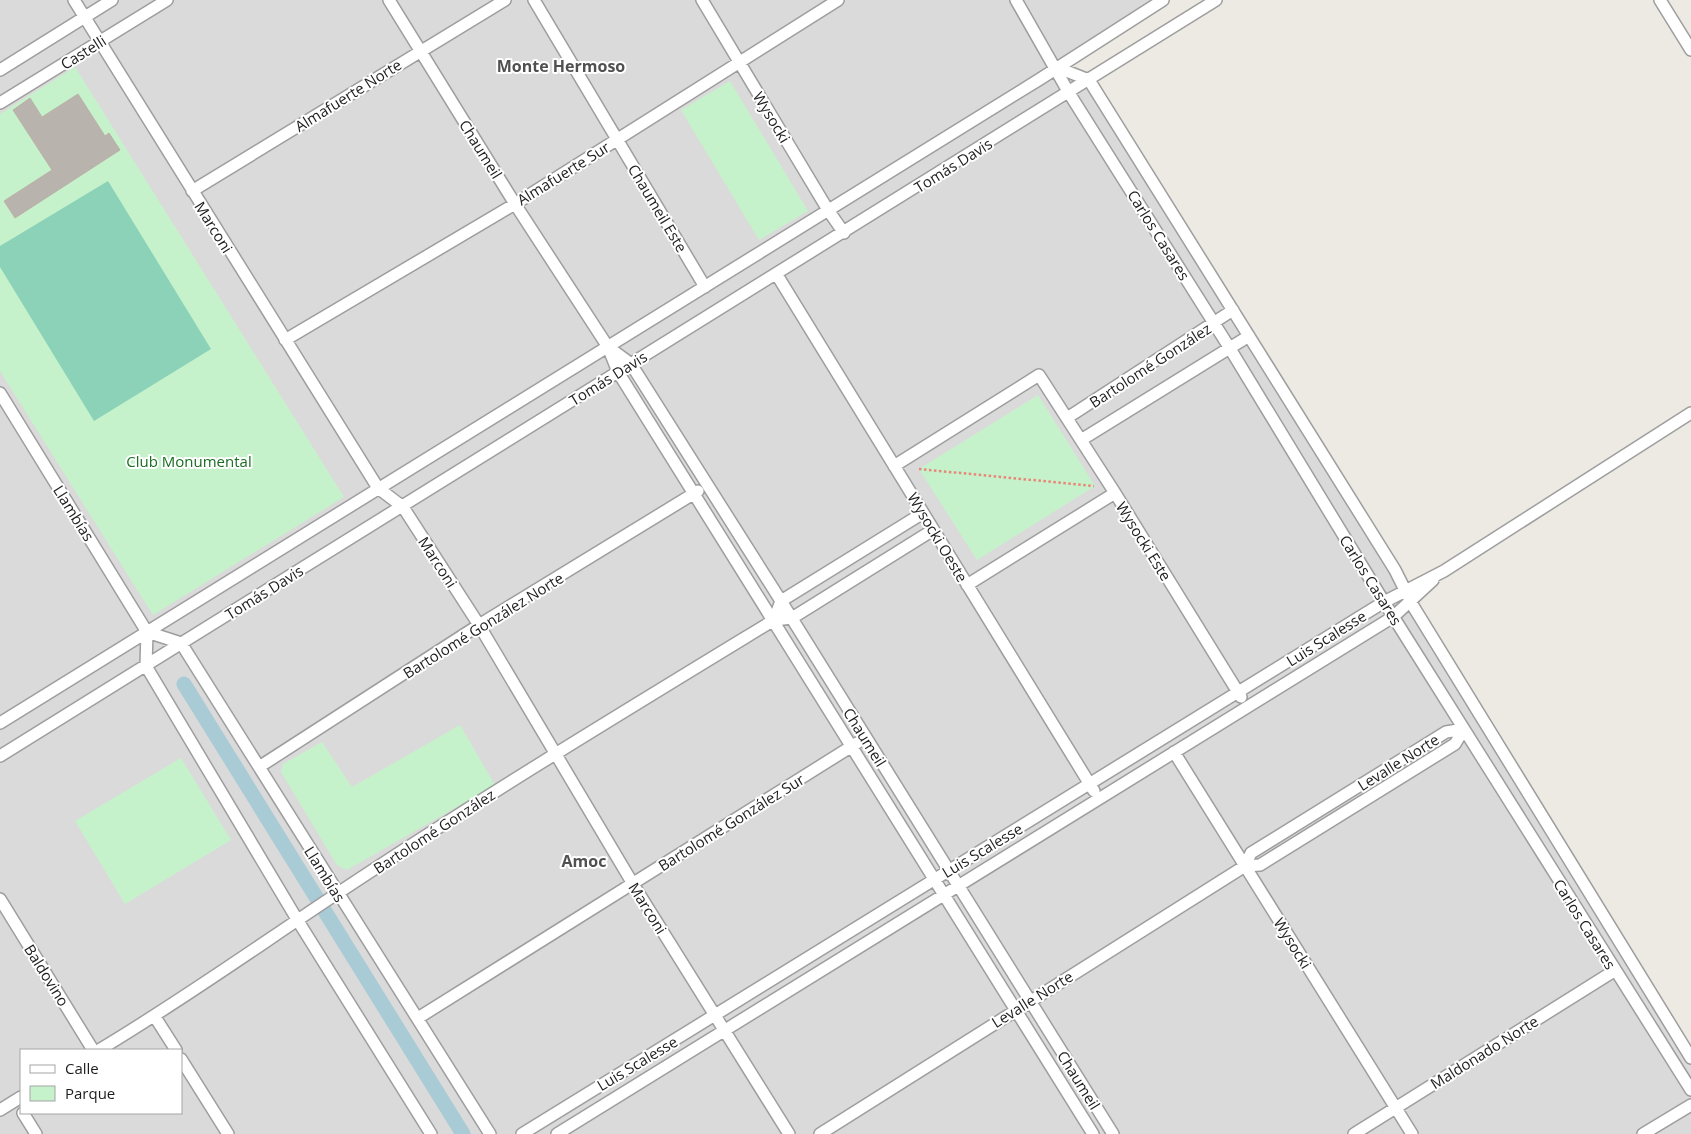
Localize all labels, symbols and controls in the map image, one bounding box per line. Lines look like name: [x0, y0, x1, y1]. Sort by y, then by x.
street label: Castelli: [56, 30, 110, 74]
street label: Almafuerte Norte: [291, 54, 405, 136]
district label: Monte Hermoso: [497, 55, 625, 77]
street label: Wysocki: [749, 88, 795, 146]
street label: Chaumeil: [455, 116, 507, 182]
street label: Tomás Davis: [910, 133, 996, 197]
street label: Almafuerte Sur: [513, 137, 613, 209]
street label: Chaumeil Este: [624, 160, 692, 256]
street label: Carlos Casares: [1123, 186, 1195, 284]
street label: Marconi: [190, 197, 238, 257]
street label: Bartolomé González: [1085, 318, 1215, 412]
street label: Tomás Davis: [565, 346, 651, 410]
park label: Club Monumental: [126, 451, 252, 471]
street label: Llambías: [49, 481, 99, 545]
street label: Wysocki Oeste: [903, 488, 973, 586]
street label: Wysocki Este: [1112, 498, 1176, 584]
street label: Carlos Casares: [1335, 531, 1407, 629]
street label: Marconi: [414, 533, 462, 591]
street label: Tomás Davis: [221, 560, 307, 624]
street label: Bartolomé González Norte: [399, 567, 567, 683]
street label: Luis Scalesse: [1282, 606, 1370, 670]
street label: Chaumeil: [839, 704, 891, 770]
street label: Levalle Norte: [1354, 729, 1442, 795]
street label: Bartolomé González Sur: [654, 769, 808, 875]
street label: Bartolomé González: [369, 784, 499, 878]
street label: Luis Scalesse: [938, 818, 1026, 882]
street label: Llambías: [300, 842, 350, 906]
district label: Amoc: [562, 850, 606, 872]
street label: Carlos Casares: [1549, 875, 1621, 973]
street label: Marconi: [624, 878, 672, 938]
street label: Wysocki: [1270, 914, 1316, 972]
street label: Baldovino: [20, 940, 74, 1010]
street label: Levalle Norte: [988, 966, 1076, 1032]
street label: Maldonado Norte: [1426, 1011, 1542, 1093]
street label: Luis Scalesse: [593, 1031, 681, 1095]
street label: Chaumeil: [1053, 1047, 1105, 1113]
legend: [20, 1049, 182, 1114]
text: Calle: [65, 1058, 99, 1078]
text: Parque: [65, 1083, 115, 1103]

